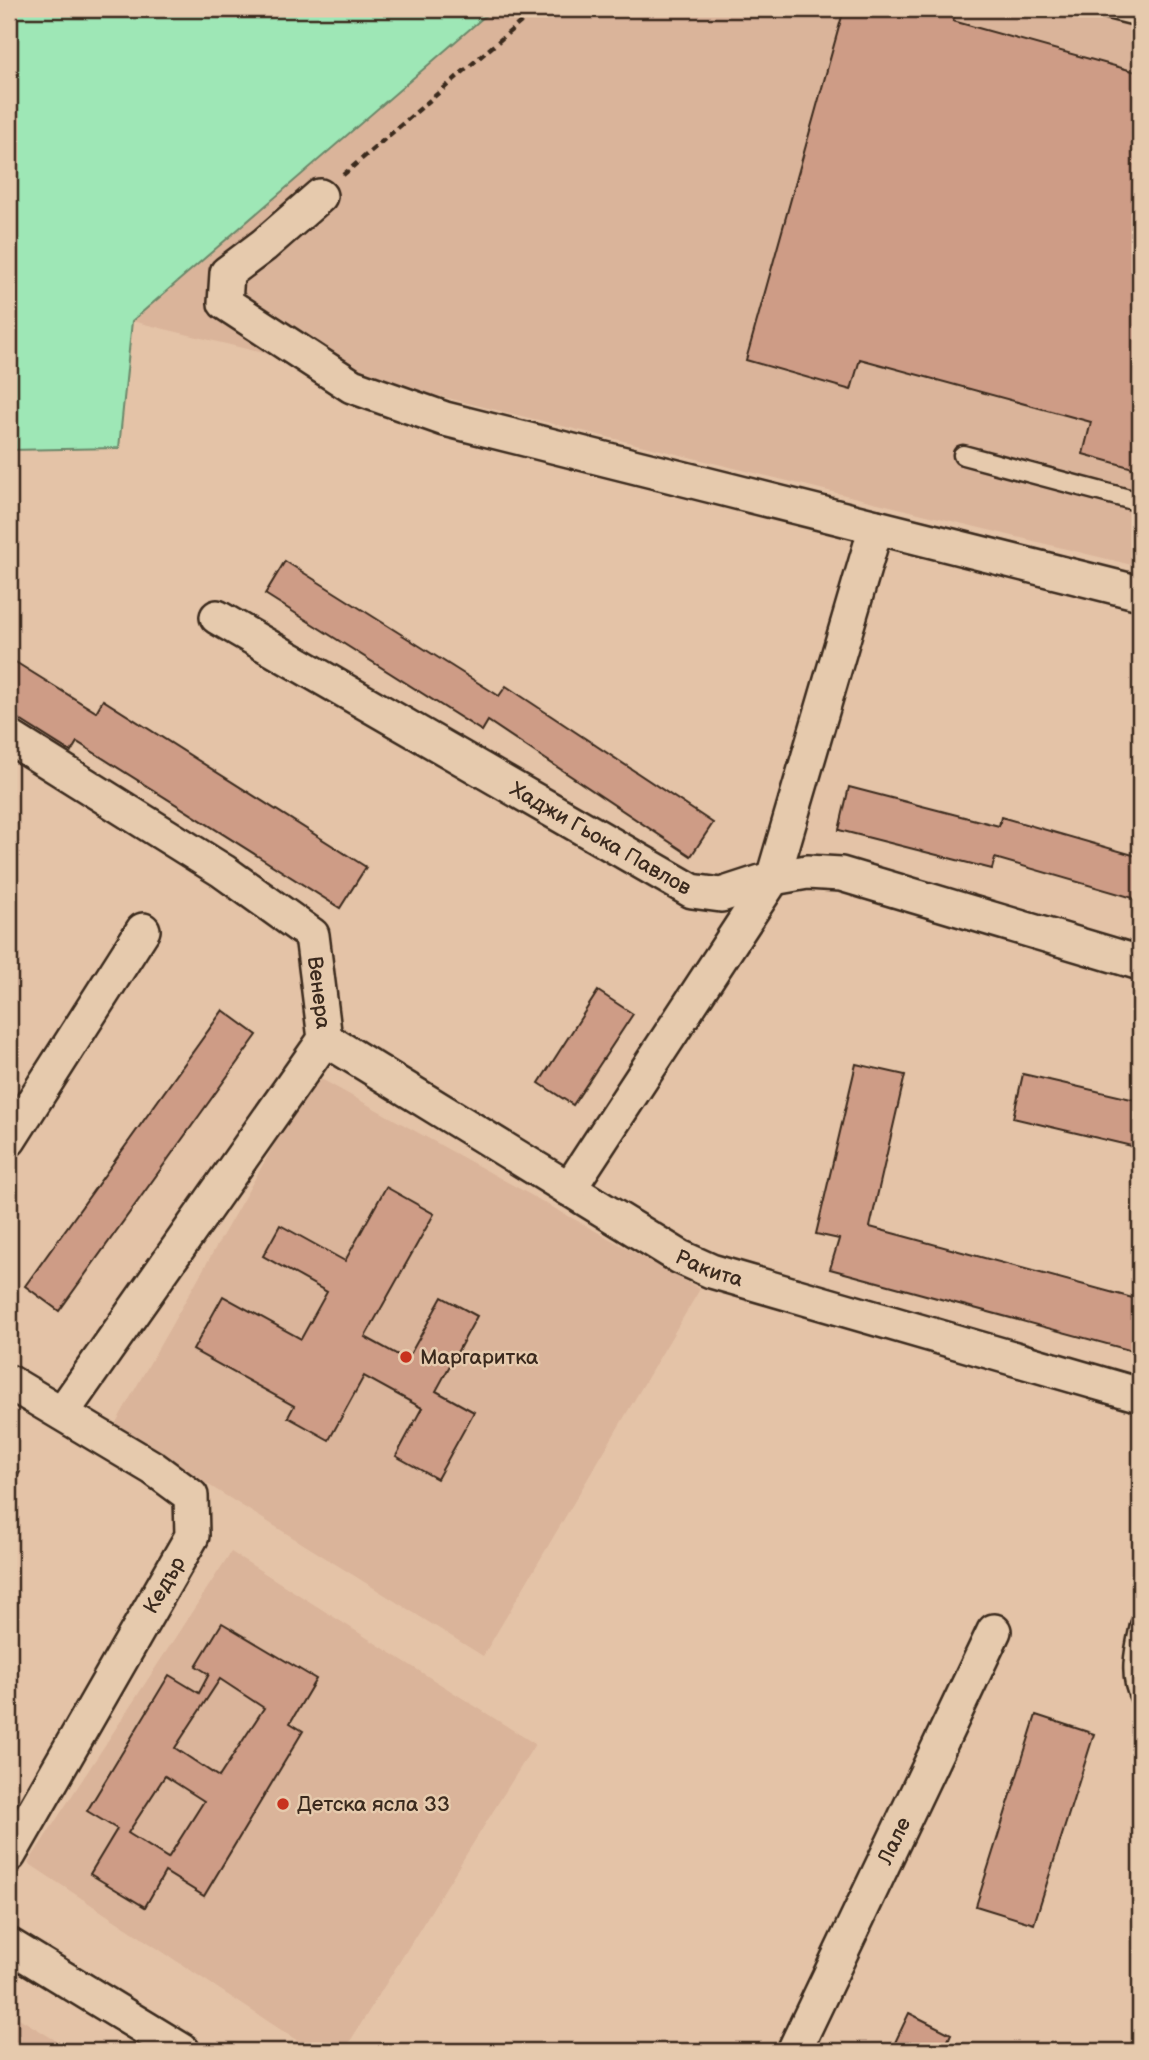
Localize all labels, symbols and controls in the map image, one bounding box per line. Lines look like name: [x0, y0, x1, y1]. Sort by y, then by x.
street label: Хаджи Гьока Павлов: [506, 777, 695, 901]
street label: Венера: [302, 955, 336, 1031]
street label: Ракита: [671, 1245, 746, 1293]
place label: Маргаритка: [420, 1345, 539, 1370]
marker: Маргаритка: [398, 1349, 414, 1365]
street label: Кедър: [138, 1552, 191, 1618]
place label: Детска ясла 33: [297, 1792, 450, 1817]
marker: Детска ясла 33: [275, 1796, 291, 1812]
street label: Лале: [872, 1813, 917, 1869]

